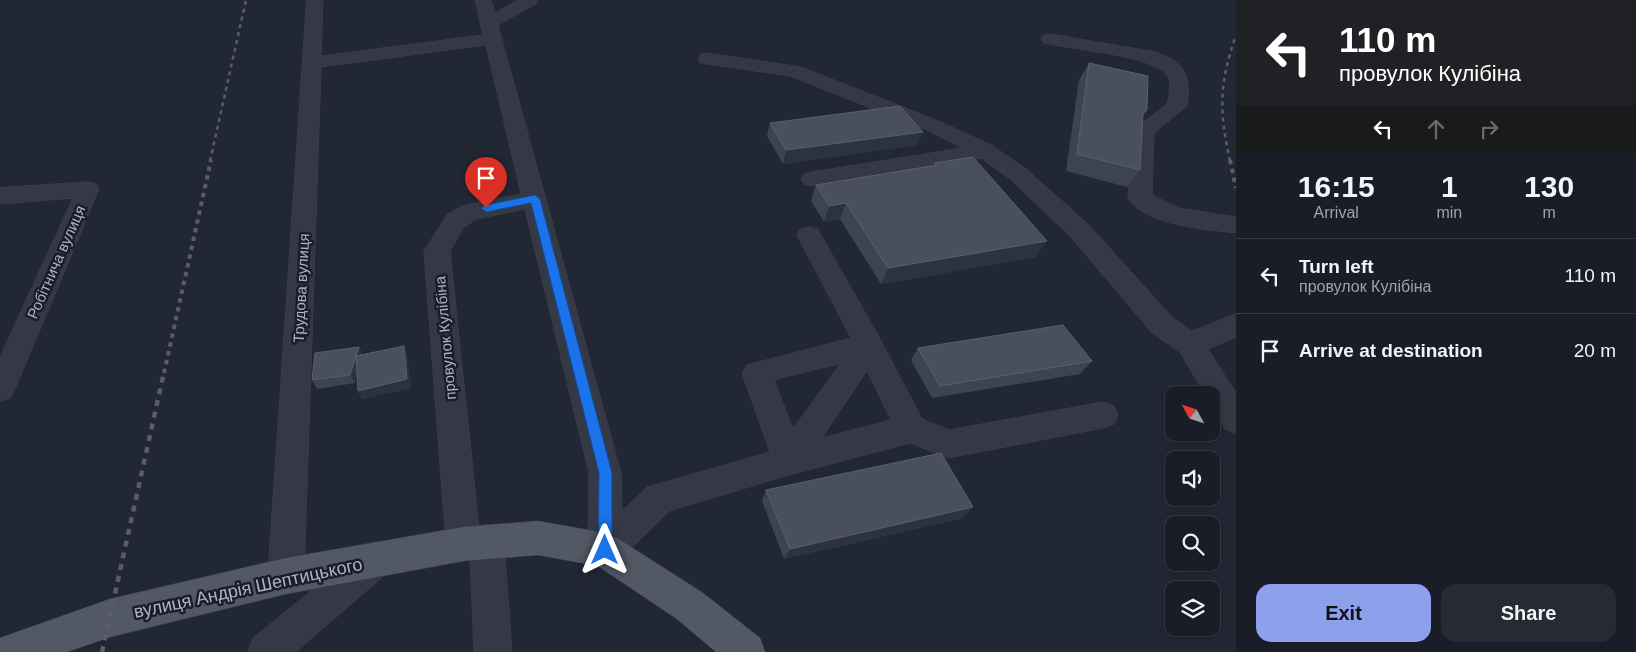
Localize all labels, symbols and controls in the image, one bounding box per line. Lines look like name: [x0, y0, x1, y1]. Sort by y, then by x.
icon: left: [1256, 20, 1321, 85]
text: 110 m: [1339, 20, 1436, 59]
text: провулок Кулібіна: [1339, 61, 1521, 86]
icon: left: [1369, 115, 1397, 143]
icon: ahead: [1422, 115, 1450, 143]
icon: right: [1475, 115, 1503, 143]
pin: [465, 157, 507, 208]
icon: arrive: [472, 164, 500, 192]
text: 16:15: [1298, 170, 1375, 203]
text: 1: [1441, 170, 1458, 203]
text: 130: [1524, 170, 1574, 203]
street label: Робітнича вулиця: [23, 203, 89, 321]
text: Arrival: [1314, 204, 1359, 221]
text: min: [1436, 204, 1462, 221]
text: m: [1542, 204, 1556, 221]
street label: Трудова вулиця: [290, 233, 312, 343]
text: Turn left: [1299, 256, 1374, 277]
icon: left: [1256, 262, 1284, 290]
text: 110 m: [1565, 265, 1616, 286]
street label: провулок Кулібіна: [431, 275, 459, 401]
text: провулок Кулібіна: [1299, 278, 1431, 295]
icon: arrive: [1256, 337, 1284, 365]
text: Arrive at destination: [1299, 340, 1483, 361]
text: 20 m: [1574, 340, 1616, 361]
north arrow: [1165, 386, 1220, 441]
map controls: [1165, 386, 1220, 636]
button: sound: [1165, 451, 1220, 506]
button: search: [1165, 516, 1220, 571]
position arrow: [578, 523, 630, 575]
street label: вулиця Андрія Шептицького: [132, 554, 364, 622]
button: layers: [1165, 581, 1220, 636]
button: Exit: [1256, 584, 1431, 642]
button: Share: [1441, 584, 1616, 642]

